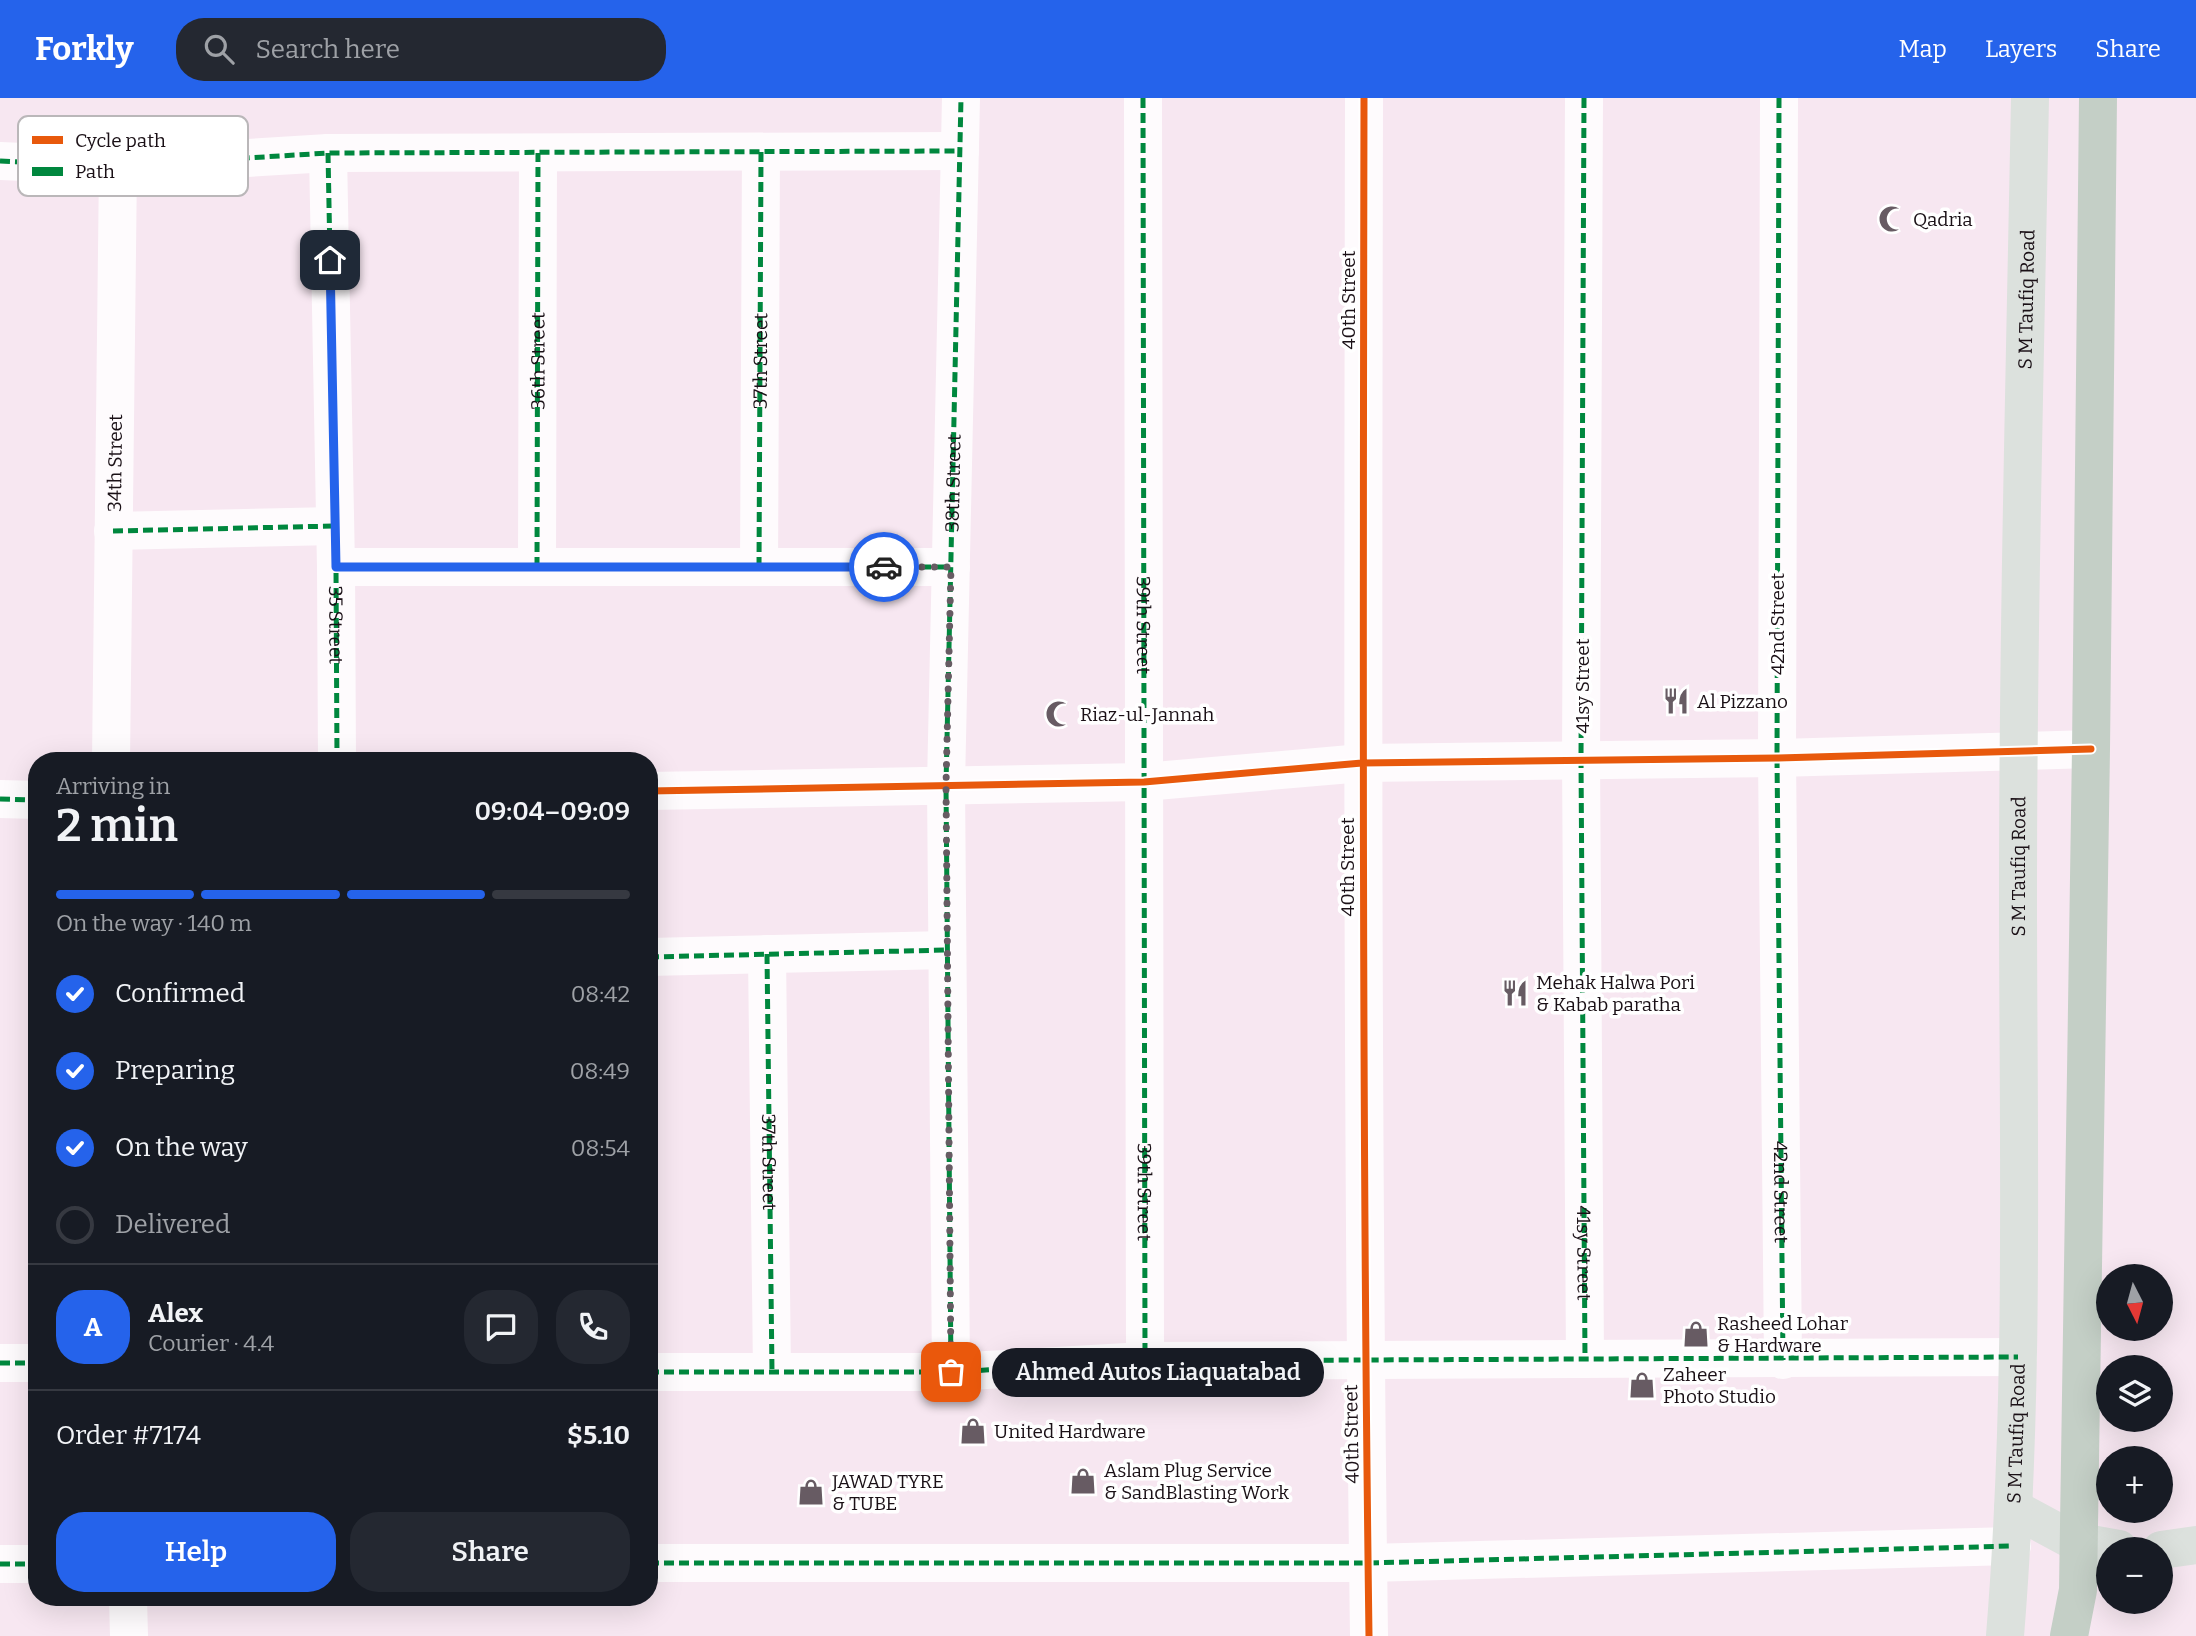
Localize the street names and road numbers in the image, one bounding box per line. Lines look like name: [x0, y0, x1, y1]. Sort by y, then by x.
street label: S M Taufiq Road: [2014, 229, 2039, 370]
street label: 40th Street: [1337, 250, 1360, 350]
street label: 36th Street: [526, 312, 550, 410]
street label: 37th Street: [749, 313, 772, 409]
street label: 34th Street: [103, 414, 127, 512]
street label: 38th Street: [941, 434, 966, 532]
street label: 42nd Street: [1766, 573, 1789, 675]
street label: 39th Street: [1132, 576, 1155, 674]
street label: 35 Street: [324, 586, 348, 664]
street label: 41sy Street: [1571, 638, 1594, 734]
street label: S M Taufiq Road: [2007, 796, 2030, 936]
street label: 40th Street: [1336, 817, 1359, 917]
street label: 37th Street: [757, 1114, 781, 1210]
street label: 42nd Street: [1769, 1141, 1793, 1243]
street label: 39th Street: [1133, 1143, 1156, 1241]
street label: 41sy Street: [1572, 1205, 1596, 1301]
street label: S M Taufiq Road: [2002, 1363, 2030, 1504]
street label: 40th Street: [1339, 1384, 1364, 1484]

